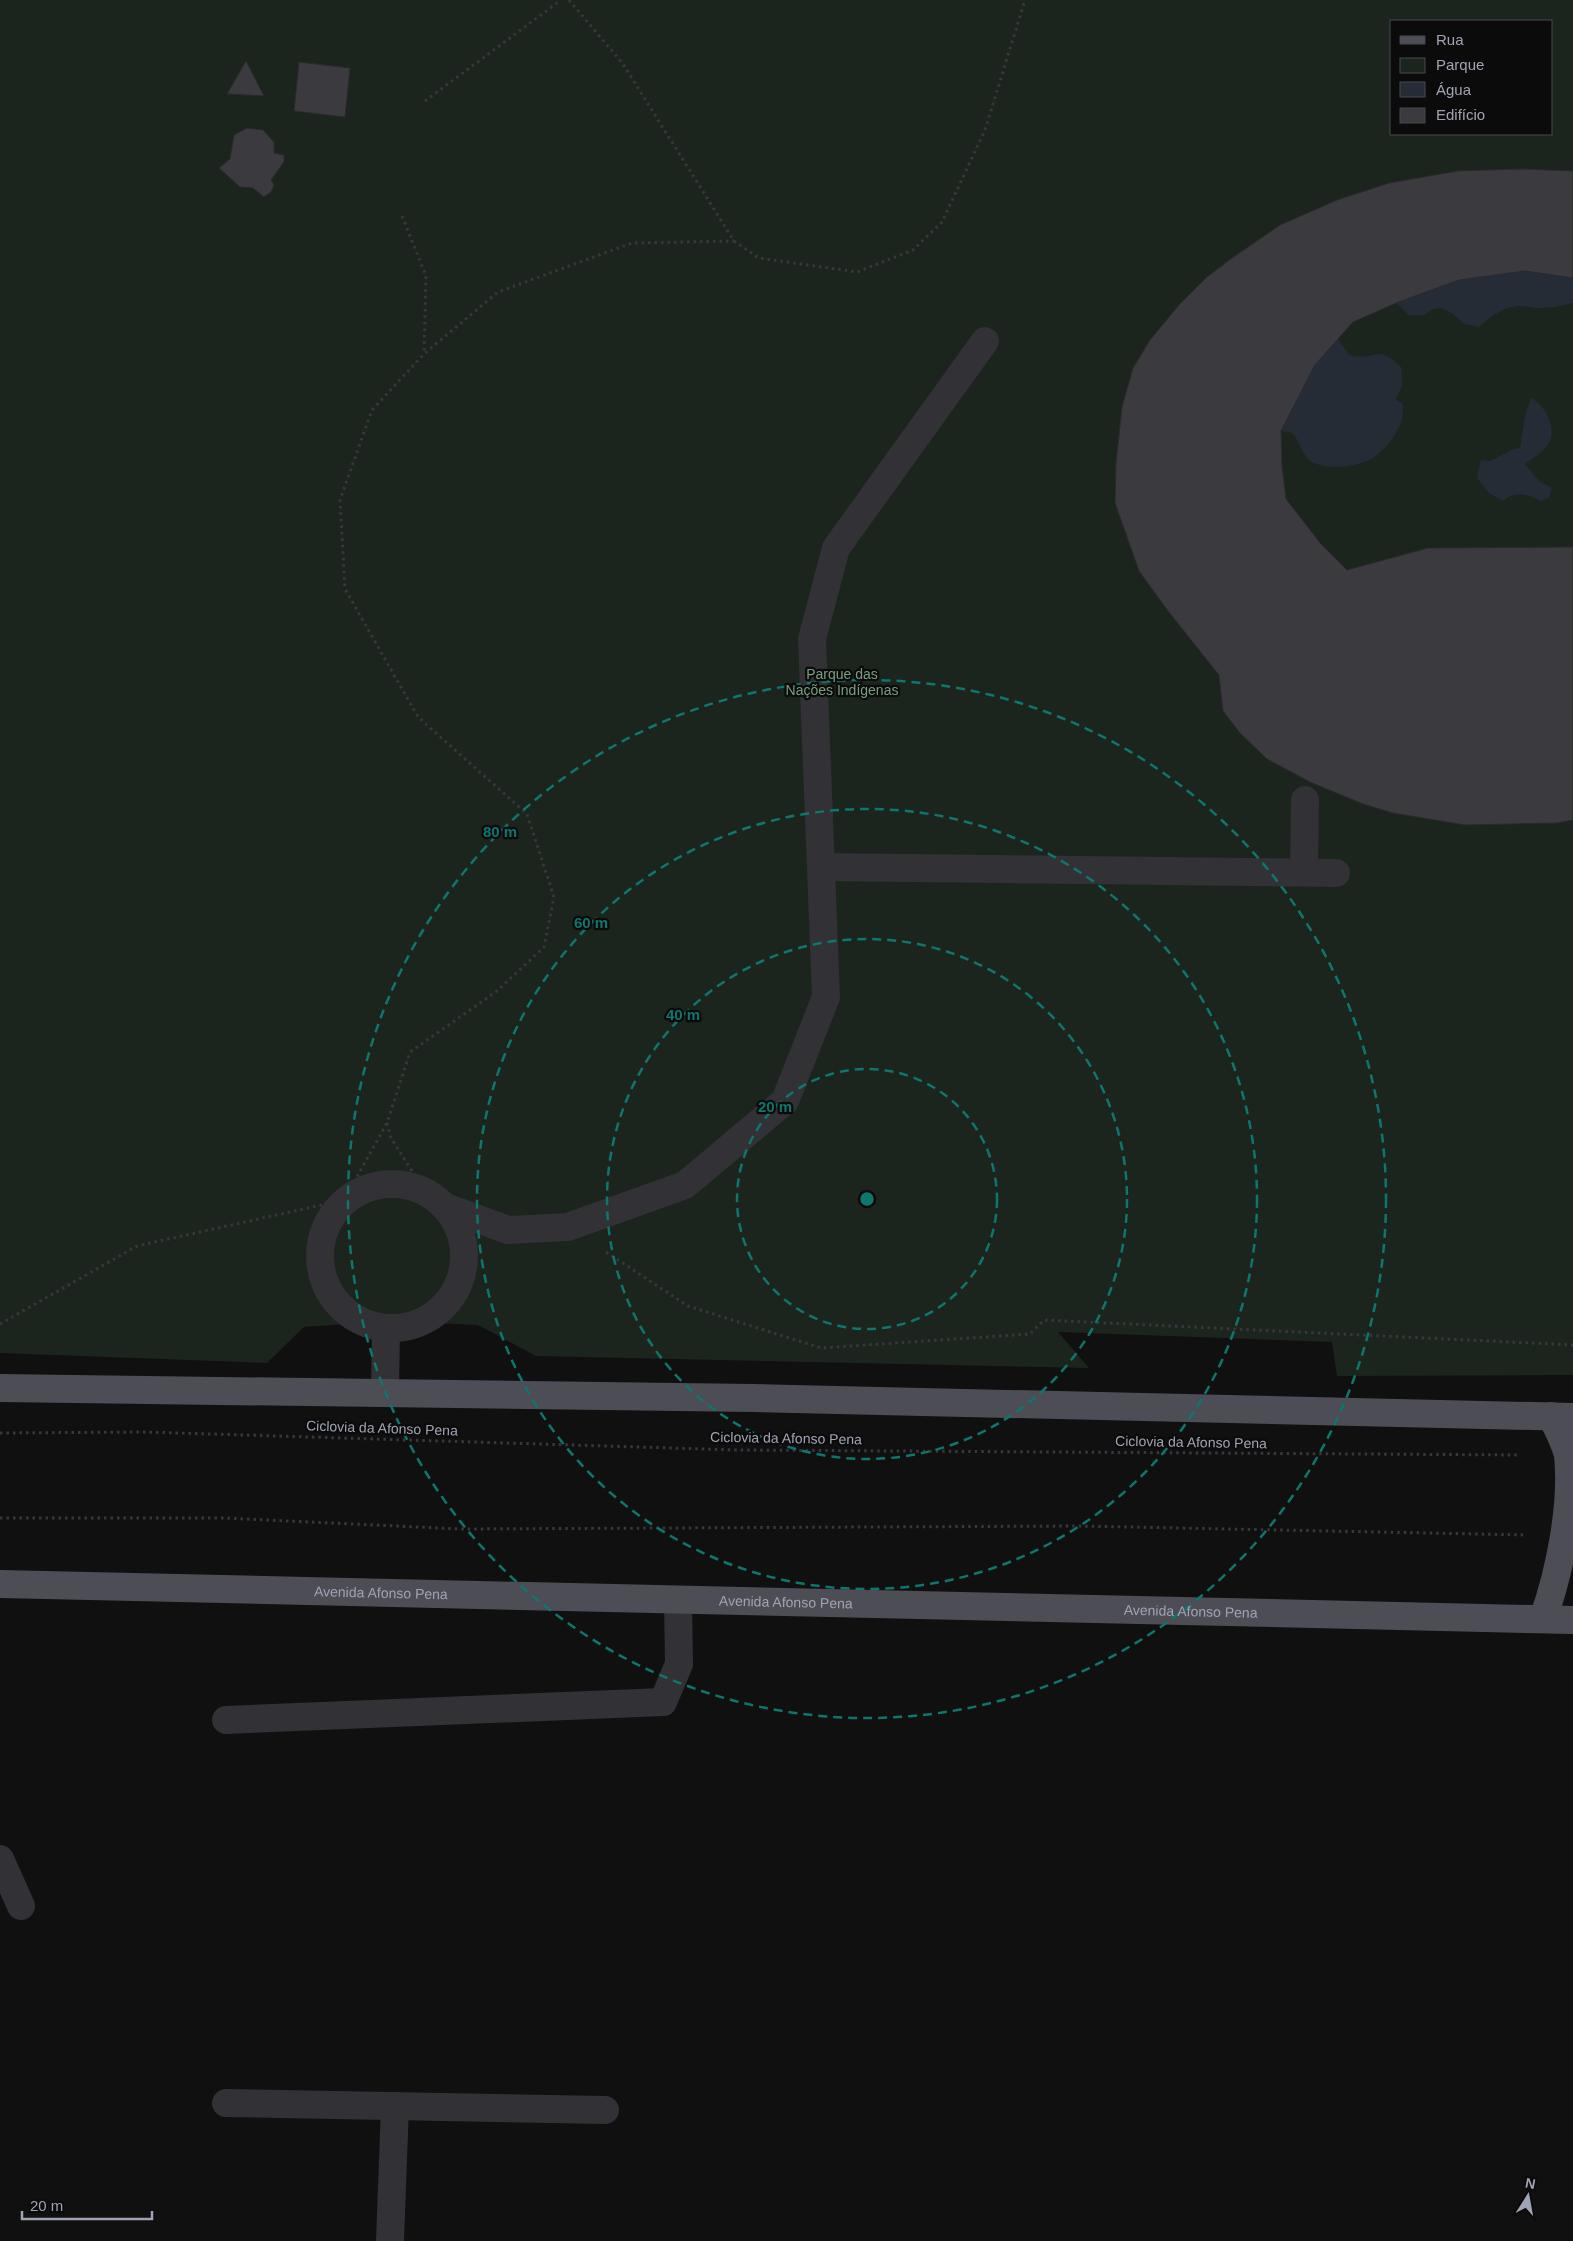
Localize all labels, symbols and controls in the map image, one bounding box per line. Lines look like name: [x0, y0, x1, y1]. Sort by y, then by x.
legend: [1390, 20, 1553, 135]
text: Rua: [1436, 31, 1464, 48]
text: Parque: [1436, 56, 1484, 73]
text: Água: [1436, 81, 1472, 98]
text: Edifício: [1436, 106, 1485, 123]
park label: Parque das Nações Indígenas: [786, 666, 898, 698]
text: 80 m: [483, 823, 517, 840]
text: 60 m: [574, 914, 608, 931]
text: 40 m: [666, 1006, 700, 1023]
text: 20 m: [758, 1098, 792, 1115]
centre of rings: [858, 1190, 876, 1208]
street label: Ciclovia da Afonso Pena: [306, 1417, 458, 1439]
street label: Ciclovia da Afonso Pena: [710, 1429, 862, 1447]
street label: Ciclovia da Afonso Pena: [1115, 1433, 1267, 1451]
street label: Avenida Afonso Pena: [314, 1583, 448, 1602]
street label: Avenida Afonso Pena: [719, 1592, 853, 1612]
street label: Avenida Afonso Pena: [1124, 1602, 1258, 1621]
north arrow: [1503, 2171, 1553, 2221]
text: N: [1524, 2174, 1537, 2192]
scale bar: [22, 2188, 152, 2220]
text: 20 m: [30, 2197, 63, 2214]

